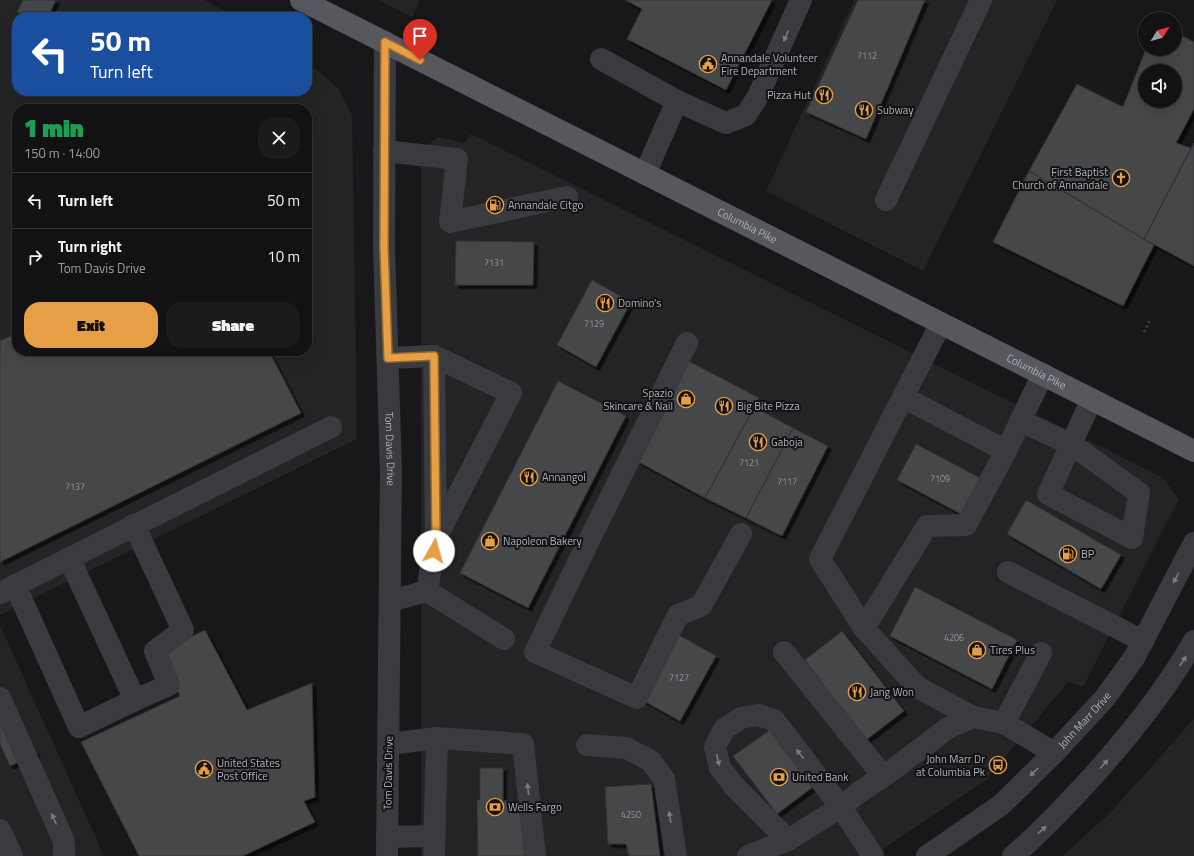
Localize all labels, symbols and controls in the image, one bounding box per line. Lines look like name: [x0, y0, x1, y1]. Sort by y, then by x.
north arrow: [1138, 12, 1182, 56]
map controls: [1138, 12, 1182, 108]
text: 50 m: [90, 19, 151, 62]
pin: [403, 19, 437, 60]
icon: arrive: [409, 25, 431, 47]
icon: left: [24, 28, 76, 80]
one-way arrow: [782, 30, 788, 42]
house number: 7112: [857, 49, 877, 62]
place label: Annandale Volunteer Fire Department: [721, 50, 818, 79]
public building icon: Annandale Volunteer Fire Department: [698, 54, 718, 74]
text: Turn left: [90, 58, 153, 85]
button: sound: [1138, 64, 1182, 108]
restaurant icon: Pizza Hut: [814, 85, 834, 105]
place label: Pizza Hut: [767, 87, 811, 103]
restaurant icon: Subway: [854, 100, 874, 120]
place label: Subway: [877, 102, 914, 118]
text: 1 min: [24, 110, 84, 146]
button: close: [258, 117, 300, 159]
text: 150 m · 14:00: [24, 143, 100, 163]
place label: First Baptist Church of Annandale: [1012, 164, 1108, 193]
church icon: First Baptist Church of Annandale: [1111, 168, 1131, 188]
text: Turn left: [58, 189, 113, 212]
text: 50 m: [267, 189, 300, 212]
icon: left: [24, 190, 46, 212]
fuel station icon: Annandale Citgo: [485, 195, 505, 215]
place label: Annandale Citgo: [508, 197, 584, 213]
street label: Columbia Pike: [715, 204, 780, 247]
text: Turn right: [58, 235, 122, 258]
text: 10 m: [267, 245, 300, 268]
icon: right: [24, 246, 46, 268]
house number: 7131: [484, 256, 504, 269]
text: Tom Davis Drive: [58, 258, 146, 278]
restaurant icon: Domino's: [595, 293, 615, 313]
place label: Domino's: [618, 295, 661, 311]
button: Exit: [24, 302, 158, 348]
button: Share: [166, 302, 300, 348]
house number: 7129: [584, 317, 604, 330]
street label: Columbia Pike: [1004, 350, 1070, 393]
place label: Spazio Skincare & Nail: [604, 385, 673, 414]
shop icon: Spazio Skincare & Nail: [676, 389, 696, 409]
restaurant icon: Big Bite Pizza: [714, 396, 734, 416]
place label: Big Bite Pizza: [737, 398, 800, 414]
street label: Tom Davis Drive: [381, 412, 399, 487]
restaurant icon: Gaboja: [748, 432, 768, 452]
place label: Gaboja: [771, 434, 803, 450]
house number: 7121: [739, 456, 759, 469]
restaurant icon: Annangol: [519, 467, 539, 487]
place label: Annangol: [542, 469, 586, 485]
house number: 7109: [930, 472, 950, 485]
house number: 7117: [777, 475, 797, 488]
house number: 7137: [65, 480, 85, 493]
position arrow: [413, 530, 455, 572]
shop icon: Napoleon Bakery: [480, 531, 500, 551]
place label: Napoleon Bakery: [503, 533, 583, 549]
fuel station icon: BP: [1058, 544, 1078, 564]
place label: BP: [1081, 546, 1095, 562]
one-way arrow: [1173, 572, 1179, 584]
house number: 4206: [944, 631, 964, 644]
shop icon: Tires Plus: [967, 640, 987, 660]
place label: Tires Plus: [990, 642, 1035, 658]
one-way arrow: [1179, 655, 1186, 666]
house number: 7127: [669, 671, 689, 684]
restaurant icon: Jang Won: [847, 682, 867, 702]
place label: Jang Won: [870, 684, 914, 700]
street label: John Marr Drive: [1054, 688, 1115, 752]
street label: Tom Davis Drive: [379, 735, 397, 810]
one-way arrow: [796, 749, 804, 760]
place label: John Marr Dr at Columbia Pk: [916, 751, 986, 780]
one-way arrow: [716, 753, 722, 766]
place label: United States Post Office: [217, 755, 280, 784]
bus stop icon: John Marr Dr at Columbia Pk: [988, 755, 1008, 775]
public building icon: United States Post Office: [194, 759, 214, 779]
one-way arrow: [1099, 759, 1109, 769]
bank icon: United Bank: [769, 767, 789, 787]
one-way arrow: [1029, 767, 1039, 777]
place label: United Bank: [792, 769, 849, 785]
one-way arrow: [524, 783, 531, 795]
bank icon: Wells Fargo: [485, 797, 505, 817]
place label: Wells Fargo: [508, 799, 562, 815]
house number: 4250: [621, 808, 641, 821]
one-way arrow: [667, 811, 673, 824]
one-way arrow: [51, 813, 57, 825]
one-way arrow: [1037, 825, 1047, 835]

